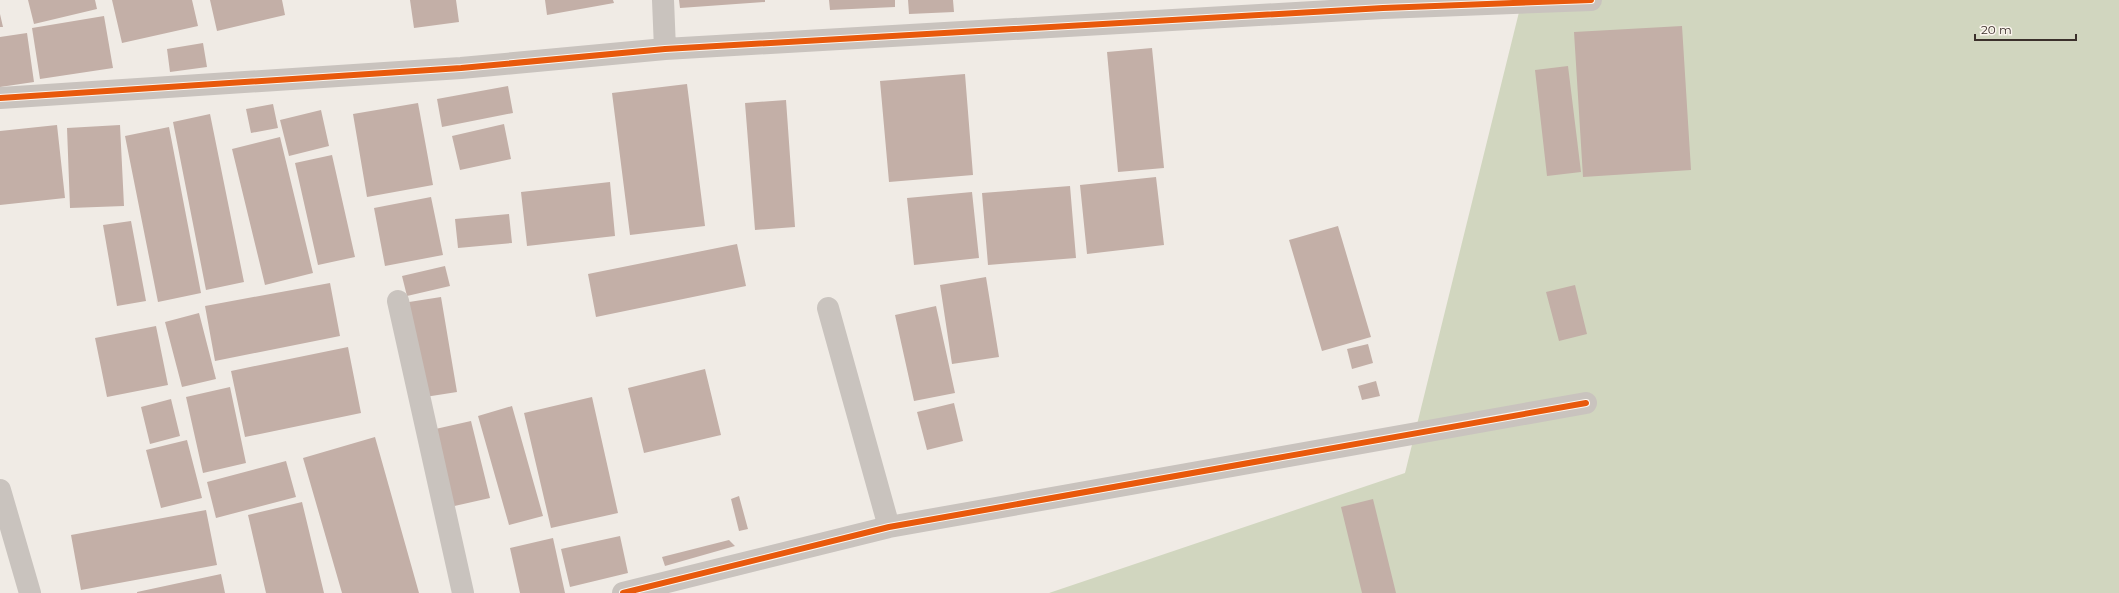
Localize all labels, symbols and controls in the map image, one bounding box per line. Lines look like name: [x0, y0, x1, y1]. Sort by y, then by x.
scale bar: [1975, 16, 2076, 42]
text: 20 m: [1981, 22, 2012, 37]

